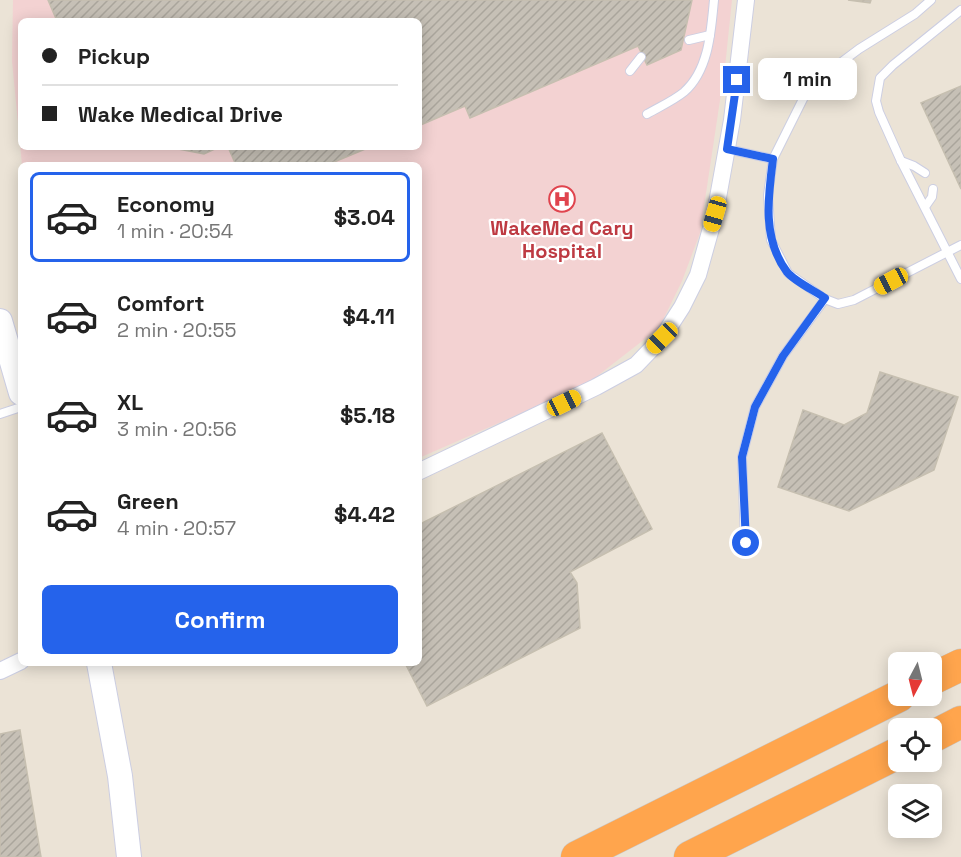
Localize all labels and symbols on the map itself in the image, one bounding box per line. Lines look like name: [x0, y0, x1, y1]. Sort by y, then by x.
callout: 1 min: [758, 59, 857, 101]
route end: [723, 66, 750, 93]
hospital icon: WakeMed Cary Hospital: [547, 184, 577, 214]
car: [701, 194, 729, 234]
place label: WakeMed Cary Hospital: [490, 215, 634, 264]
car: [871, 265, 911, 297]
car: [643, 319, 681, 357]
car: [544, 387, 584, 419]
route start: [732, 529, 759, 556]
north arrow: [888, 652, 942, 706]

